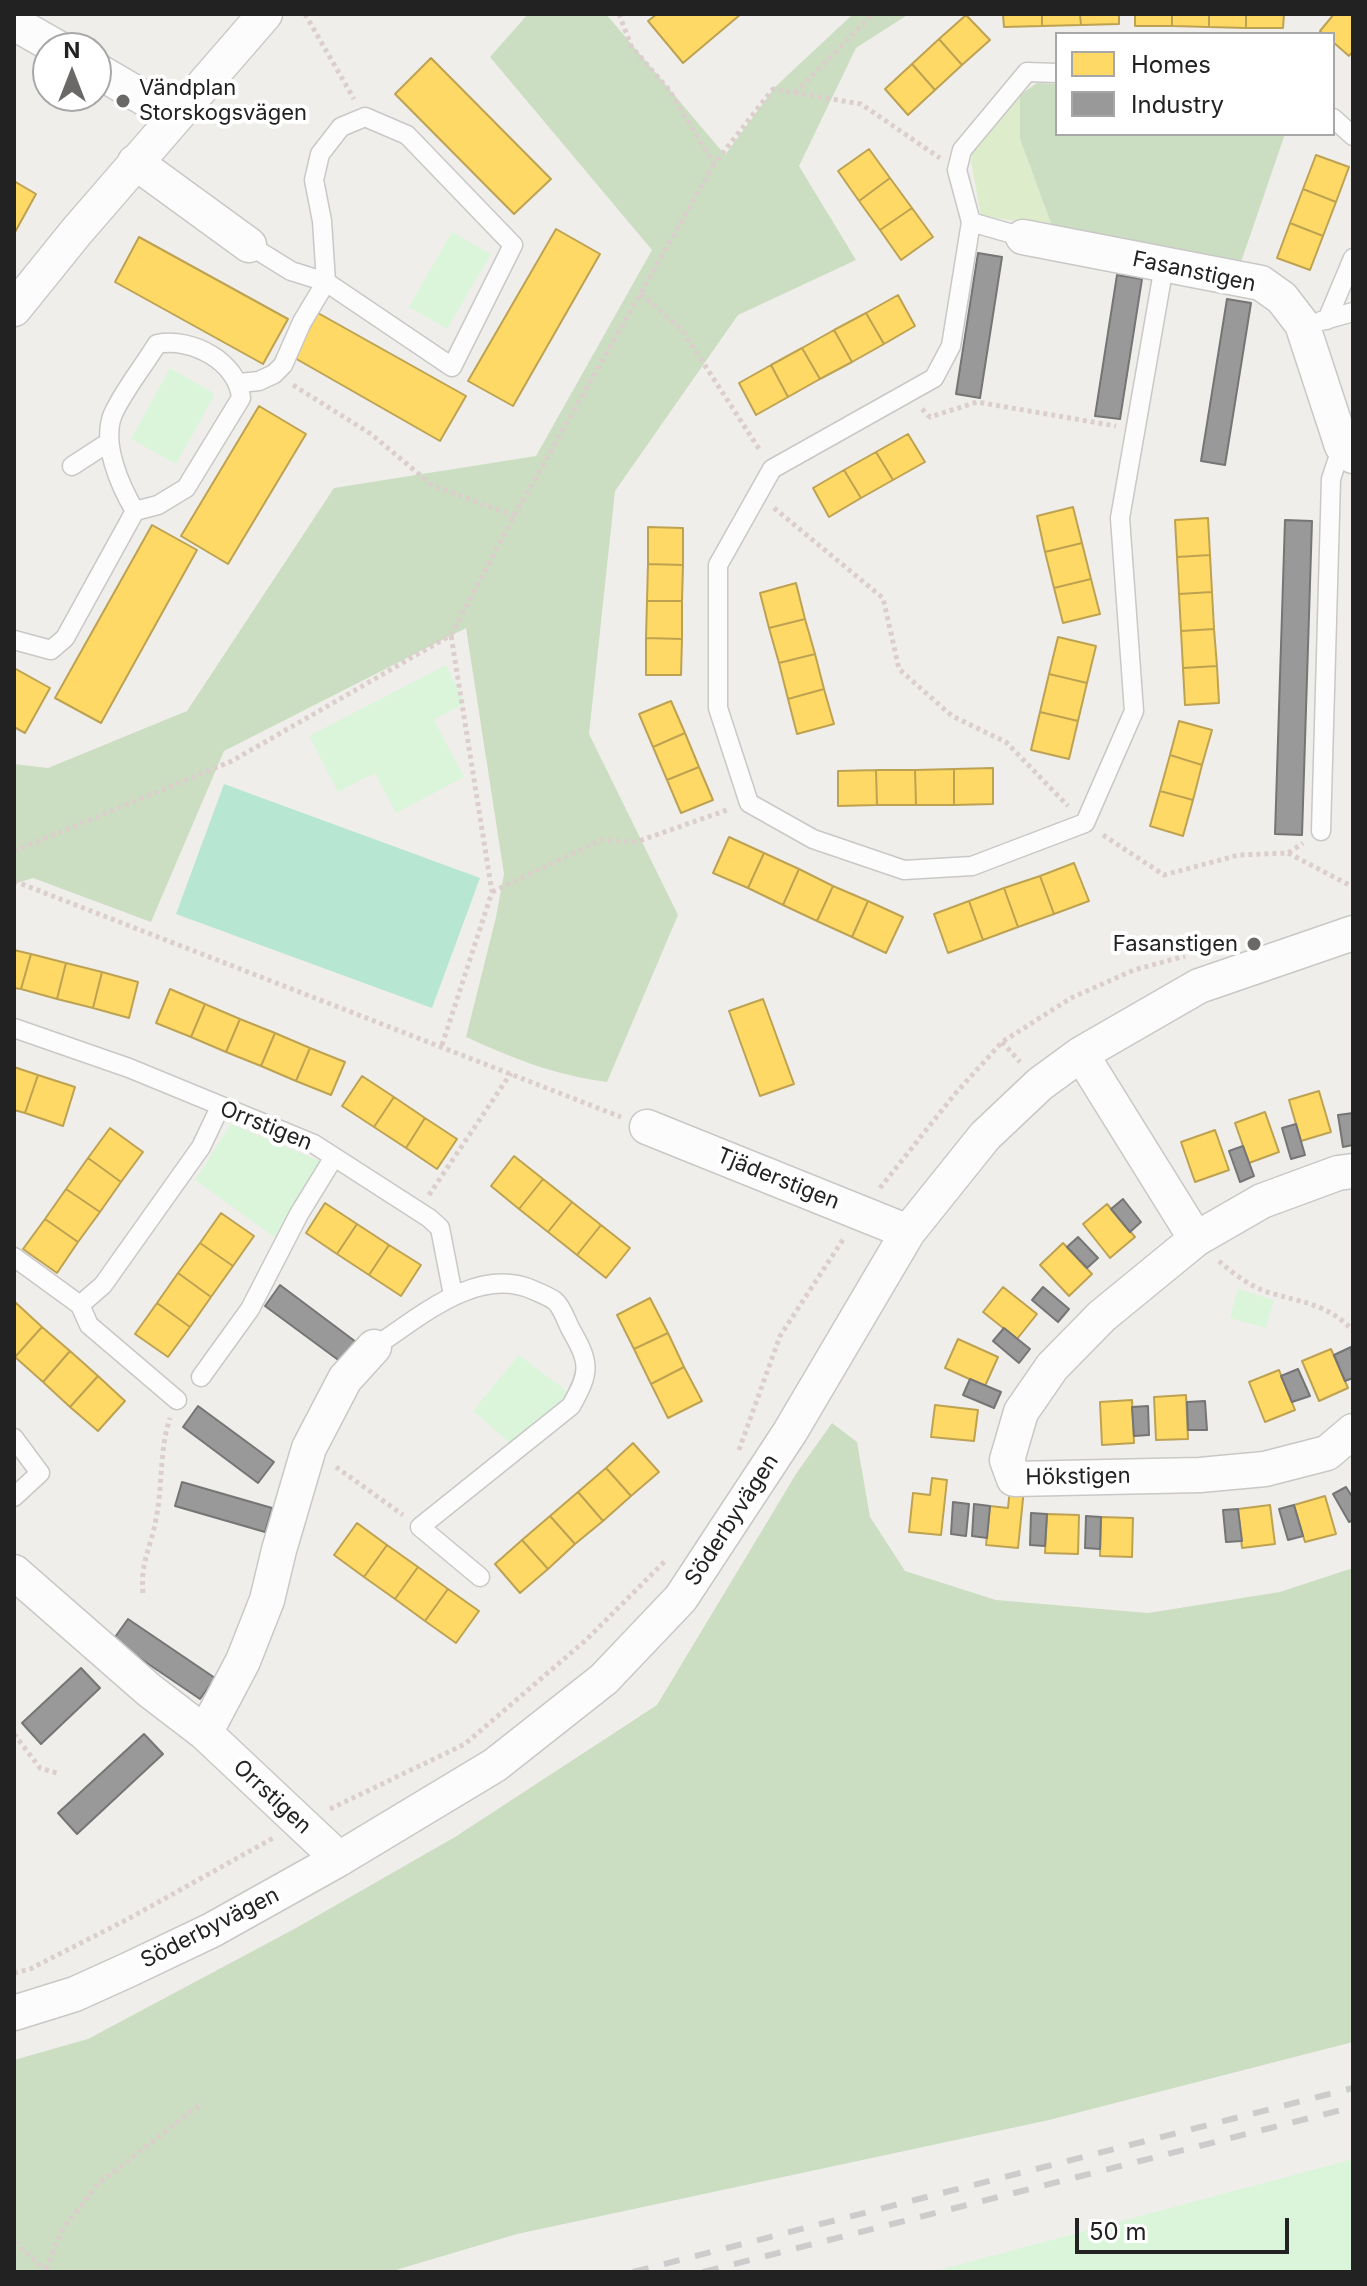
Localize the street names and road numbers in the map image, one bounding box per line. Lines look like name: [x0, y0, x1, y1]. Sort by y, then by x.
street label: Fasanstigen: [1130, 246, 1258, 298]
street label: Orrstigen: [216, 1096, 316, 1156]
street label: Tjäderstigen: [713, 1142, 843, 1216]
street label: Söderbyvägen: [680, 1449, 784, 1591]
street label: Hökstigen: [1025, 1463, 1131, 1491]
street label: Orrstigen: [227, 1754, 317, 1840]
street label: Söderbyvägen: [136, 1882, 284, 1974]

